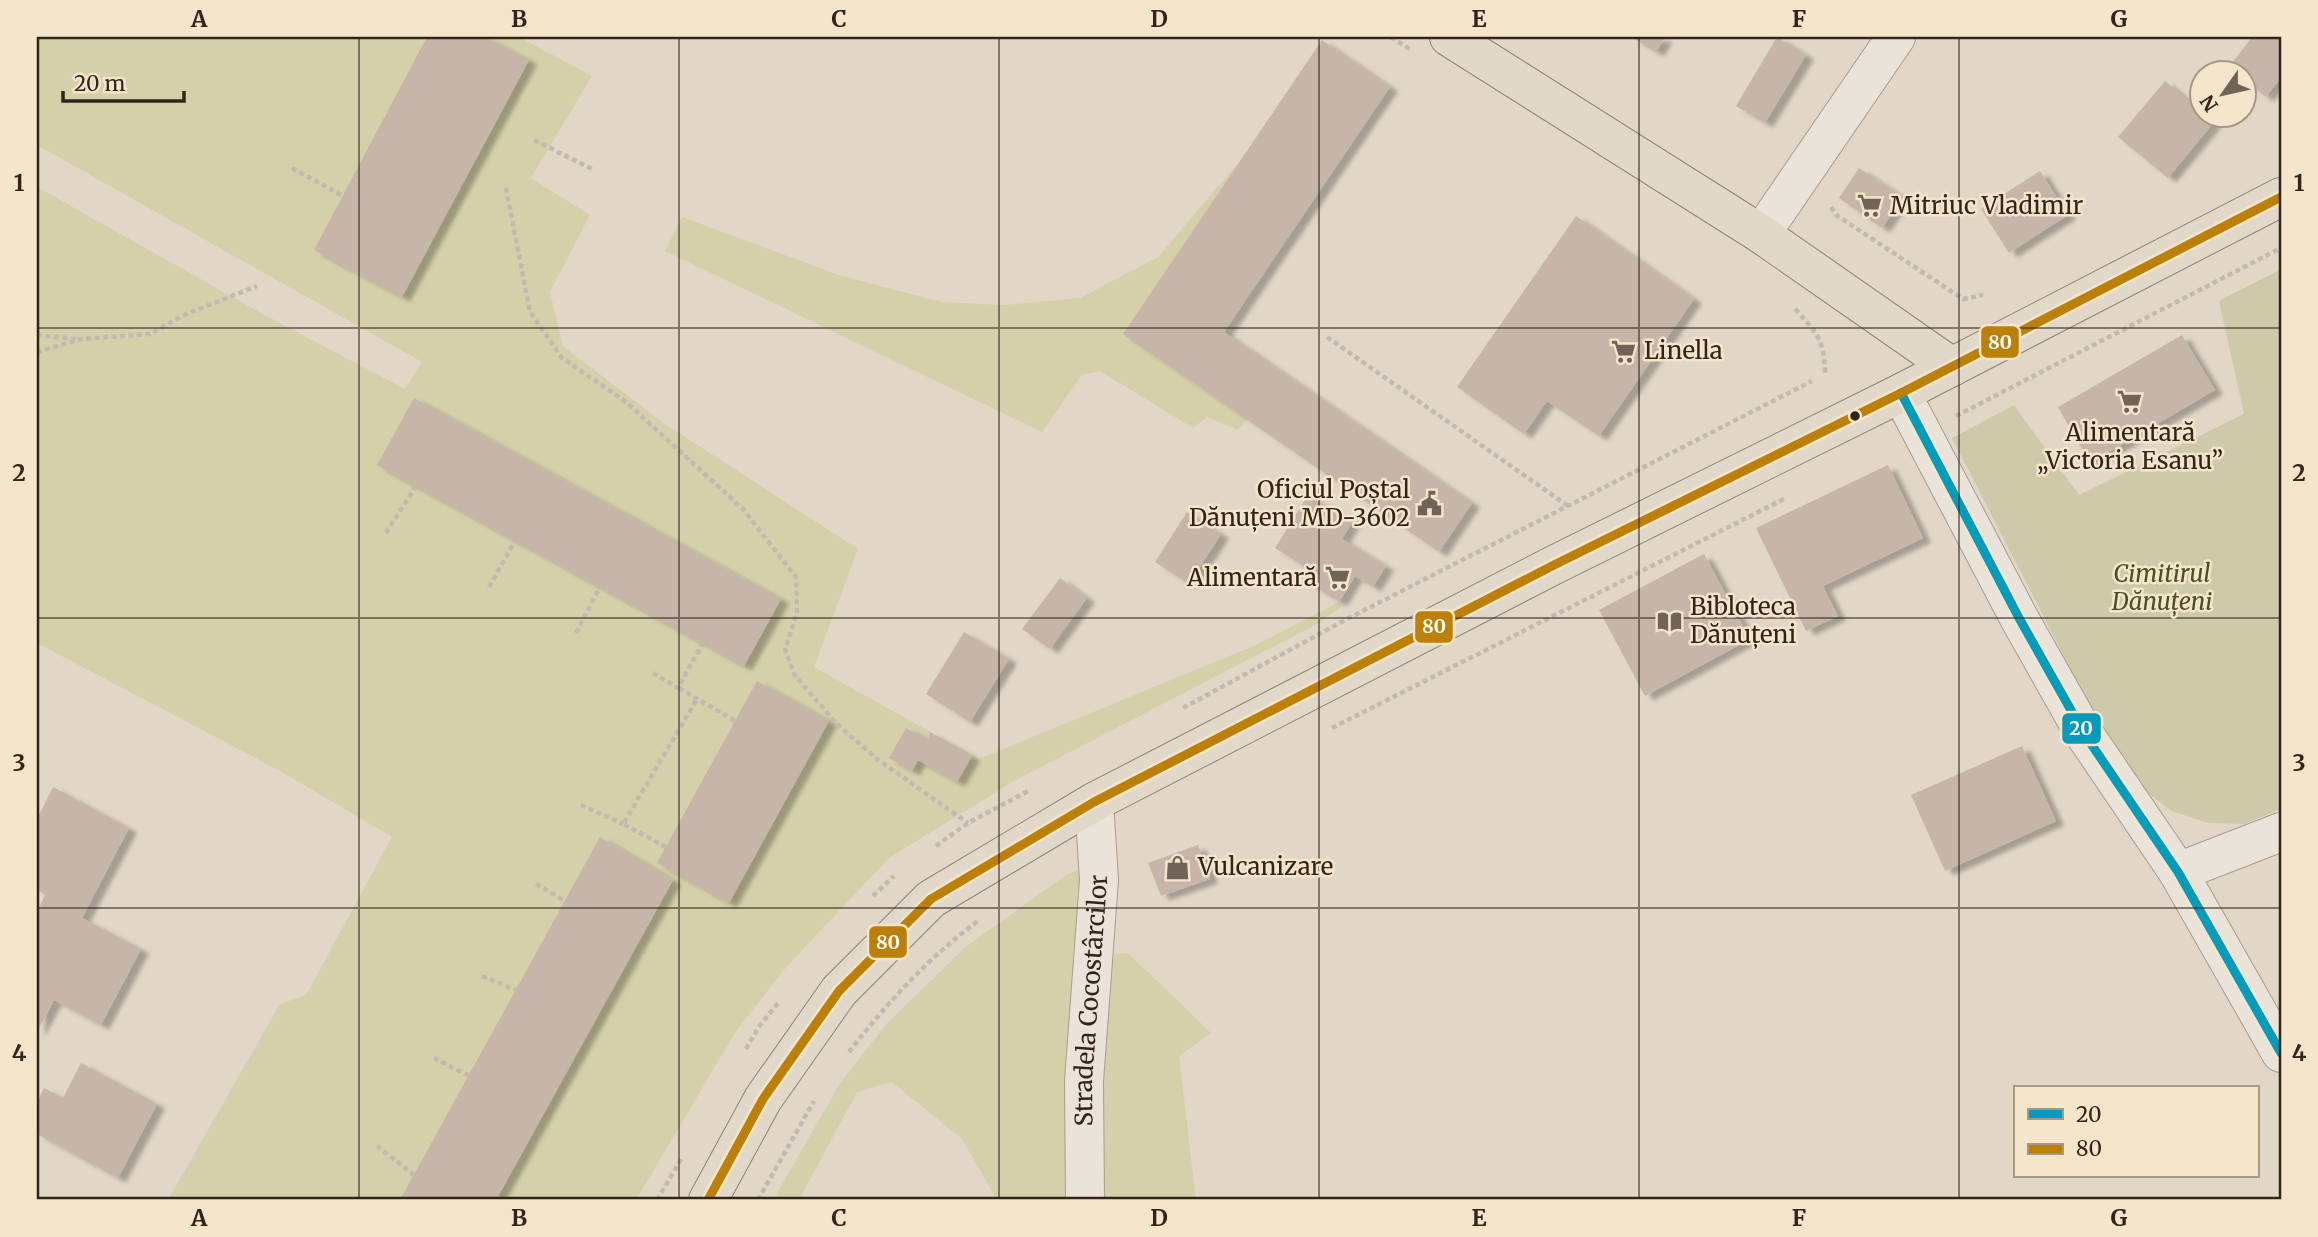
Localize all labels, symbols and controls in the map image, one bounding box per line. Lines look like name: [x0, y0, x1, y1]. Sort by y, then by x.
text: A: [190, 4, 208, 33]
text: B: [511, 4, 527, 33]
text: C: [831, 4, 847, 33]
text: D: [1150, 4, 1168, 33]
text: E: [1471, 4, 1487, 33]
text: F: [1792, 4, 1806, 33]
text: G: [2111, 4, 2128, 33]
scale bar: [63, 60, 184, 104]
north arrow: [2188, 60, 2258, 130]
text: 20 m: [74, 70, 126, 97]
text: N: [2195, 91, 2223, 116]
text: 1: [14, 168, 25, 197]
text: 1: [2294, 168, 2305, 197]
place label: Mitriuc Vladimir: [1890, 190, 2083, 221]
supermarket icon: Mitriuc Vladimir: [1856, 192, 1884, 220]
line badge: 80: [1980, 325, 2020, 359]
text: 80: [1988, 330, 2012, 354]
place label: Linella: [1644, 335, 1723, 366]
supermarket icon: Linella: [1610, 337, 1638, 365]
supermarket icon: Alimentară „Victoria Esanu”: [2116, 388, 2144, 416]
unlabelled marker: [1848, 409, 1862, 423]
place label: Alimentară „Victoria Esanu”: [2037, 417, 2223, 476]
text: 2: [12, 458, 26, 487]
text: 2: [2292, 458, 2306, 487]
place label: Oficiul Poștal Dănuțeni MD-3602: [1189, 474, 1410, 533]
public building icon: Oficiul Poștal Dănuțeni MD-3602: [1416, 490, 1444, 518]
park label: Cimitirul Dănuțeni: [2111, 558, 2212, 617]
place label: Alimentară: [1186, 562, 1317, 593]
supermarket icon: Alimentară: [1323, 564, 1351, 592]
place label: Bibloteca Dănuțeni: [1690, 591, 1796, 650]
library icon: Bibloteca Dănuțeni: [1656, 607, 1684, 635]
line badge: 80: [1414, 610, 1454, 644]
text: 80: [1422, 614, 1446, 638]
line badge: 20: [2061, 712, 2102, 745]
text: 20: [2069, 716, 2093, 740]
text: 3: [12, 748, 26, 777]
text: 3: [2292, 748, 2306, 777]
place label: Vulcanizare: [1197, 851, 1333, 882]
shop icon: Vulcanizare: [1164, 853, 1192, 881]
street label: Stradela Cocostârcilor: [1068, 873, 1114, 1126]
line badge: 80: [868, 925, 908, 959]
text: 80: [876, 930, 900, 954]
text: 4: [12, 1038, 27, 1067]
text: 4: [2292, 1038, 2307, 1067]
legend: [2014, 1086, 2258, 1178]
text: 20: [2076, 1101, 2102, 1128]
text: 80: [2076, 1135, 2102, 1162]
text: A: [190, 1203, 208, 1232]
text: B: [511, 1203, 527, 1232]
text: C: [831, 1203, 847, 1232]
text: D: [1150, 1203, 1168, 1232]
text: E: [1471, 1203, 1487, 1232]
text: F: [1792, 1203, 1806, 1232]
text: G: [2111, 1203, 2128, 1232]

